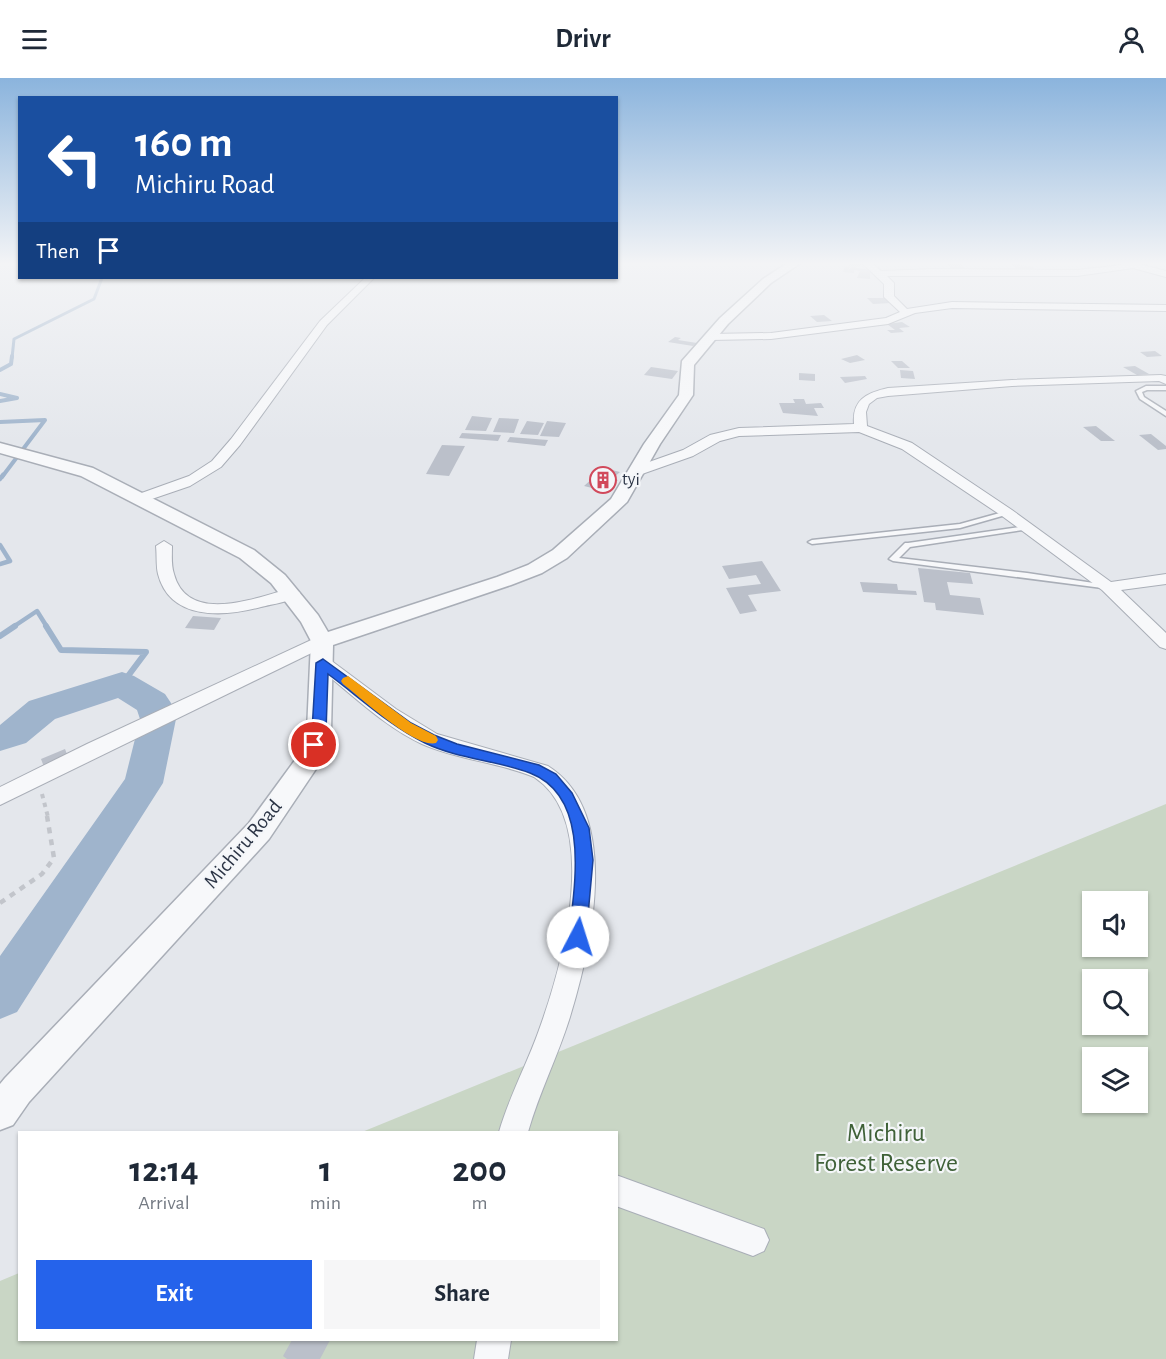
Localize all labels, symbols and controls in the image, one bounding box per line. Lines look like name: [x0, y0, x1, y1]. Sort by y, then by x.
icon: menu: [18, 23, 51, 56]
icon: person: [1115, 23, 1148, 56]
text: Drivr: [555, 25, 611, 52]
icon: left: [36, 120, 114, 198]
text: 160 m: [135, 122, 233, 164]
text: Michiru Road: [135, 171, 274, 198]
icon: arrive: [92, 234, 125, 267]
text: Then: [36, 240, 80, 262]
building icon: tyi: [588, 465, 618, 495]
place label: tyi: [622, 471, 640, 489]
pin: [288, 719, 339, 770]
icon: arrive: [297, 728, 330, 761]
street label: Michiru Road: [200, 796, 286, 892]
map controls: [1082, 891, 1148, 1113]
button: sound: [1082, 891, 1148, 957]
position arrow: [546, 905, 610, 969]
button: search: [1082, 969, 1148, 1035]
button: layers: [1082, 1047, 1148, 1113]
park label: Michiru Forest Reserve: [814, 1120, 958, 1176]
text: 12:14: [129, 1152, 199, 1188]
text: 1: [319, 1152, 332, 1188]
text: 200: [452, 1152, 507, 1188]
text: Arrival: [138, 1193, 190, 1213]
text: min: [310, 1193, 341, 1213]
text: m: [471, 1193, 487, 1213]
button: Exit: [36, 1260, 312, 1329]
button: Share: [324, 1260, 600, 1329]

